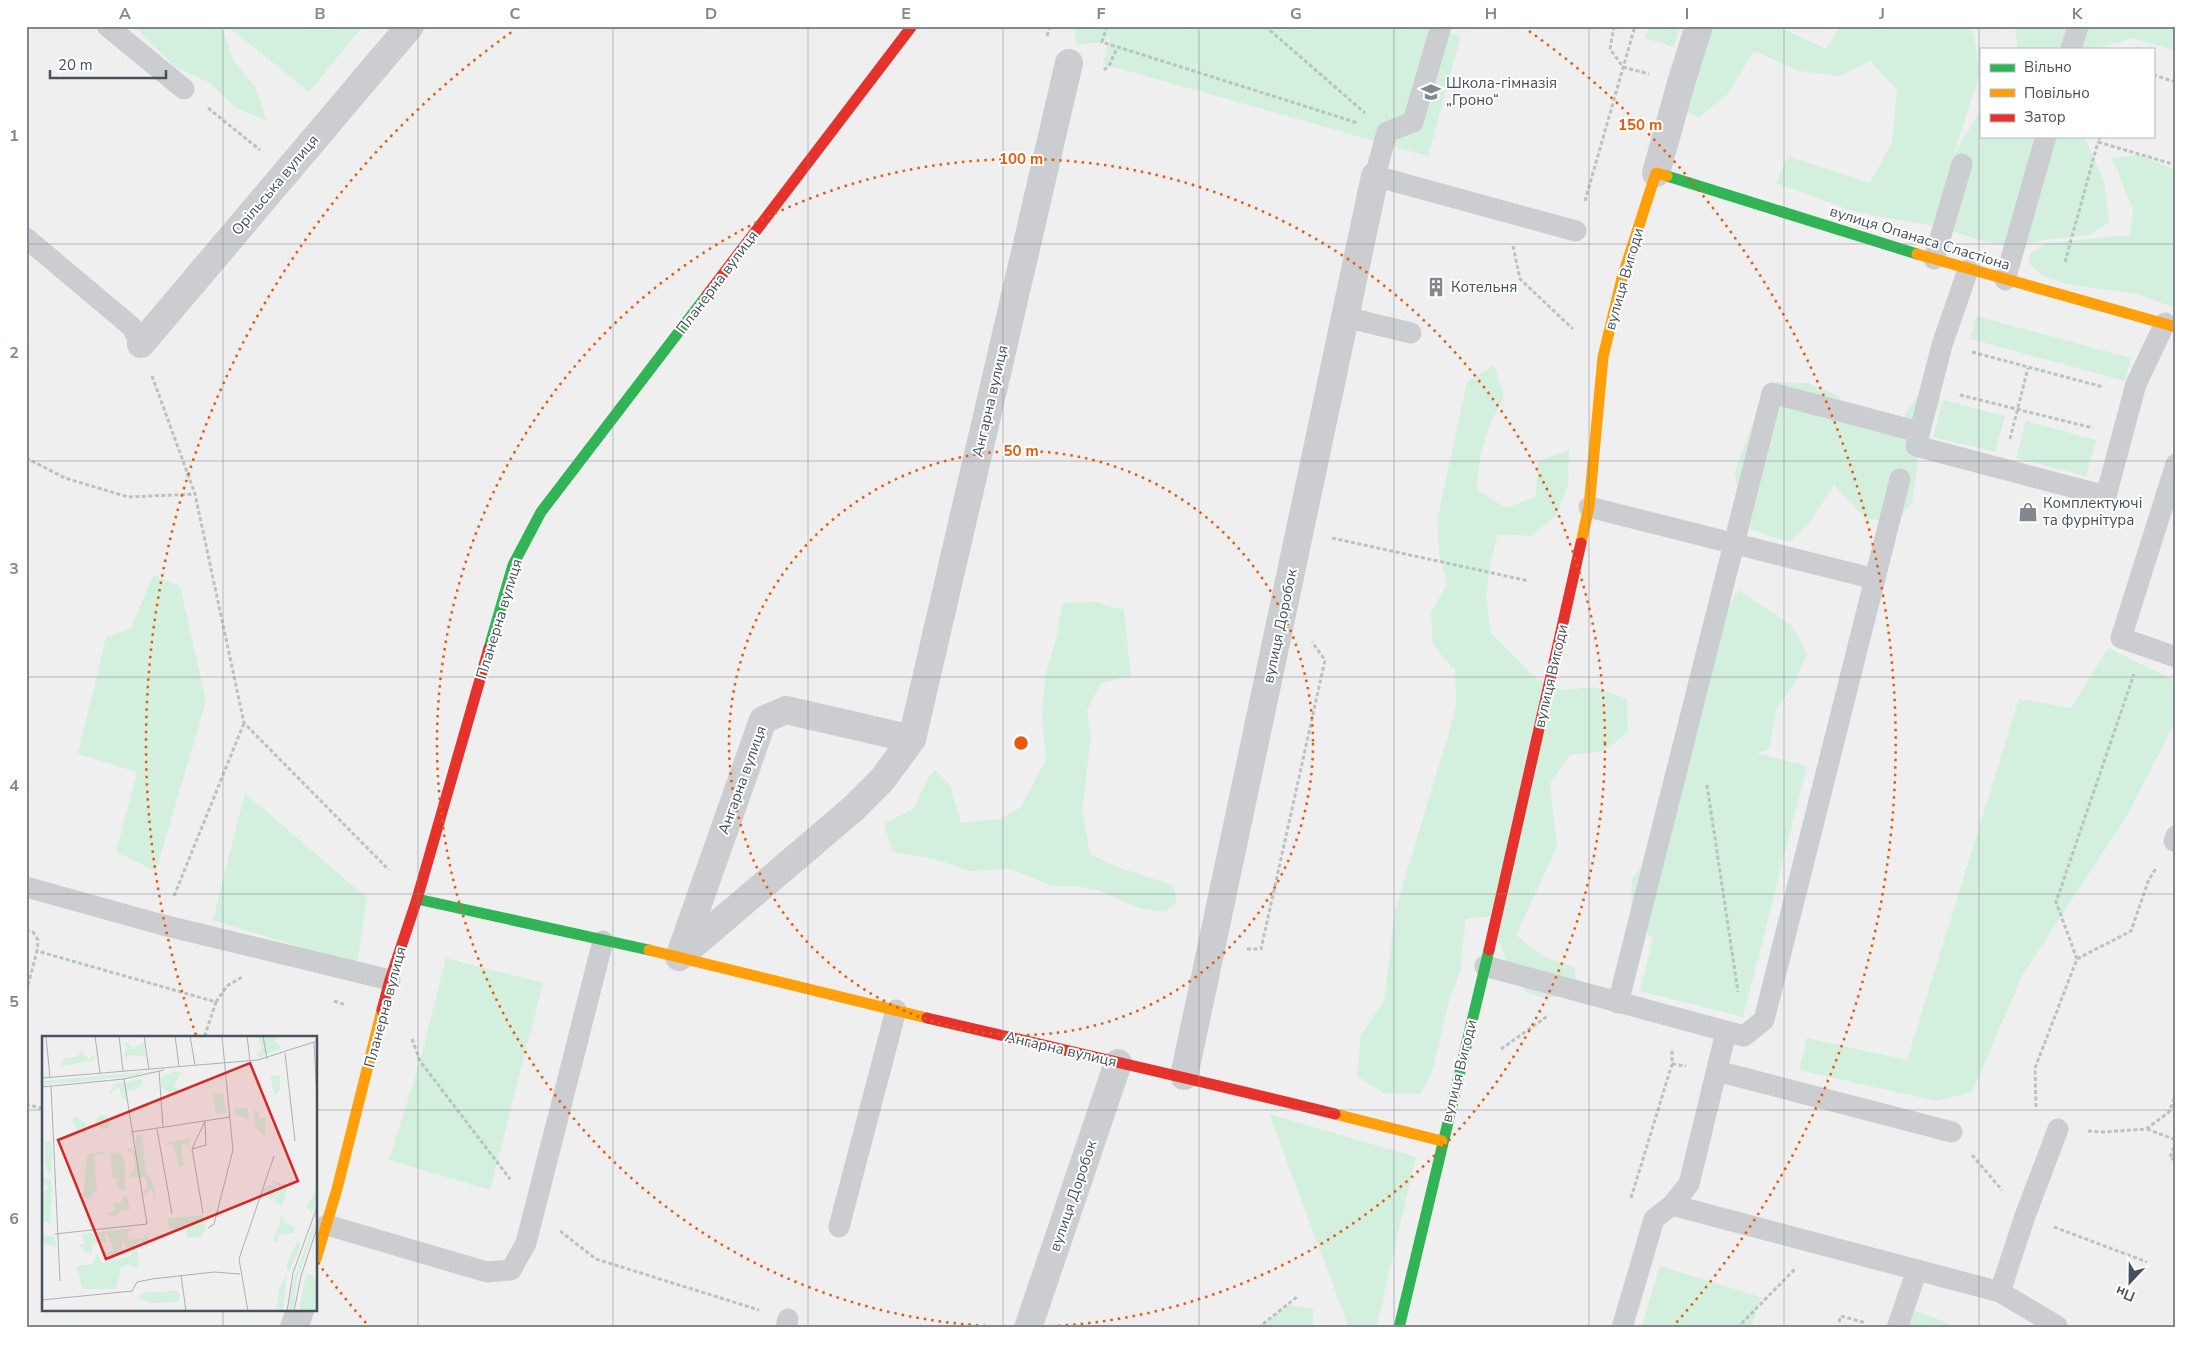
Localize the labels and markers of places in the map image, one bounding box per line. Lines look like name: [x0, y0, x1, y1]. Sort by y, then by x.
place label: Школа-гімназія „Гроно“: [1446, 73, 1557, 110]
school or university icon: Школа-гімназія „Гроно“: [1420, 81, 1442, 103]
building icon: Котельня: [1425, 276, 1447, 298]
place label: Котельня: [1451, 277, 1517, 297]
place label: Комплектуючі та фурнітура: [2043, 493, 2142, 530]
shop icon: Комплектуючі та фурнітура: [2017, 501, 2039, 523]
centre of rings: [1012, 734, 1030, 752]

